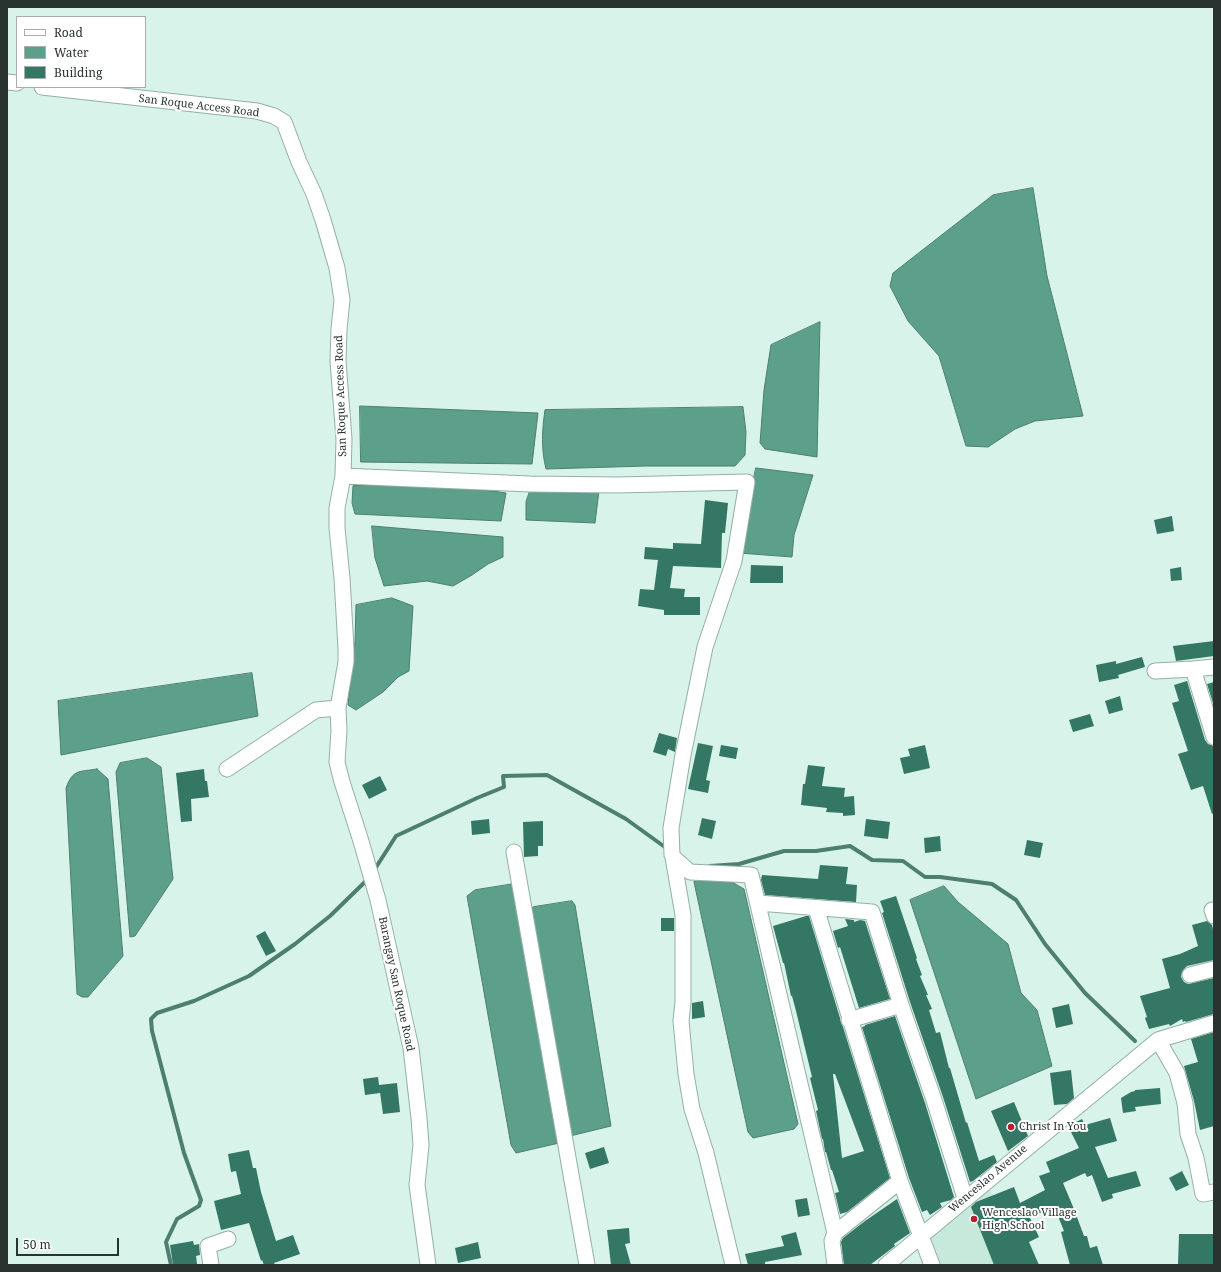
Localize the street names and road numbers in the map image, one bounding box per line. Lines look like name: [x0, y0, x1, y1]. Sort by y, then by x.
street label: San Roque Access Road: [138, 92, 260, 120]
street label: San Roque Access Road: [332, 335, 350, 457]
street label: Barangay San Roque Road: [375, 915, 417, 1053]
street label: Wenceslao Avenue: [946, 1142, 1030, 1216]

